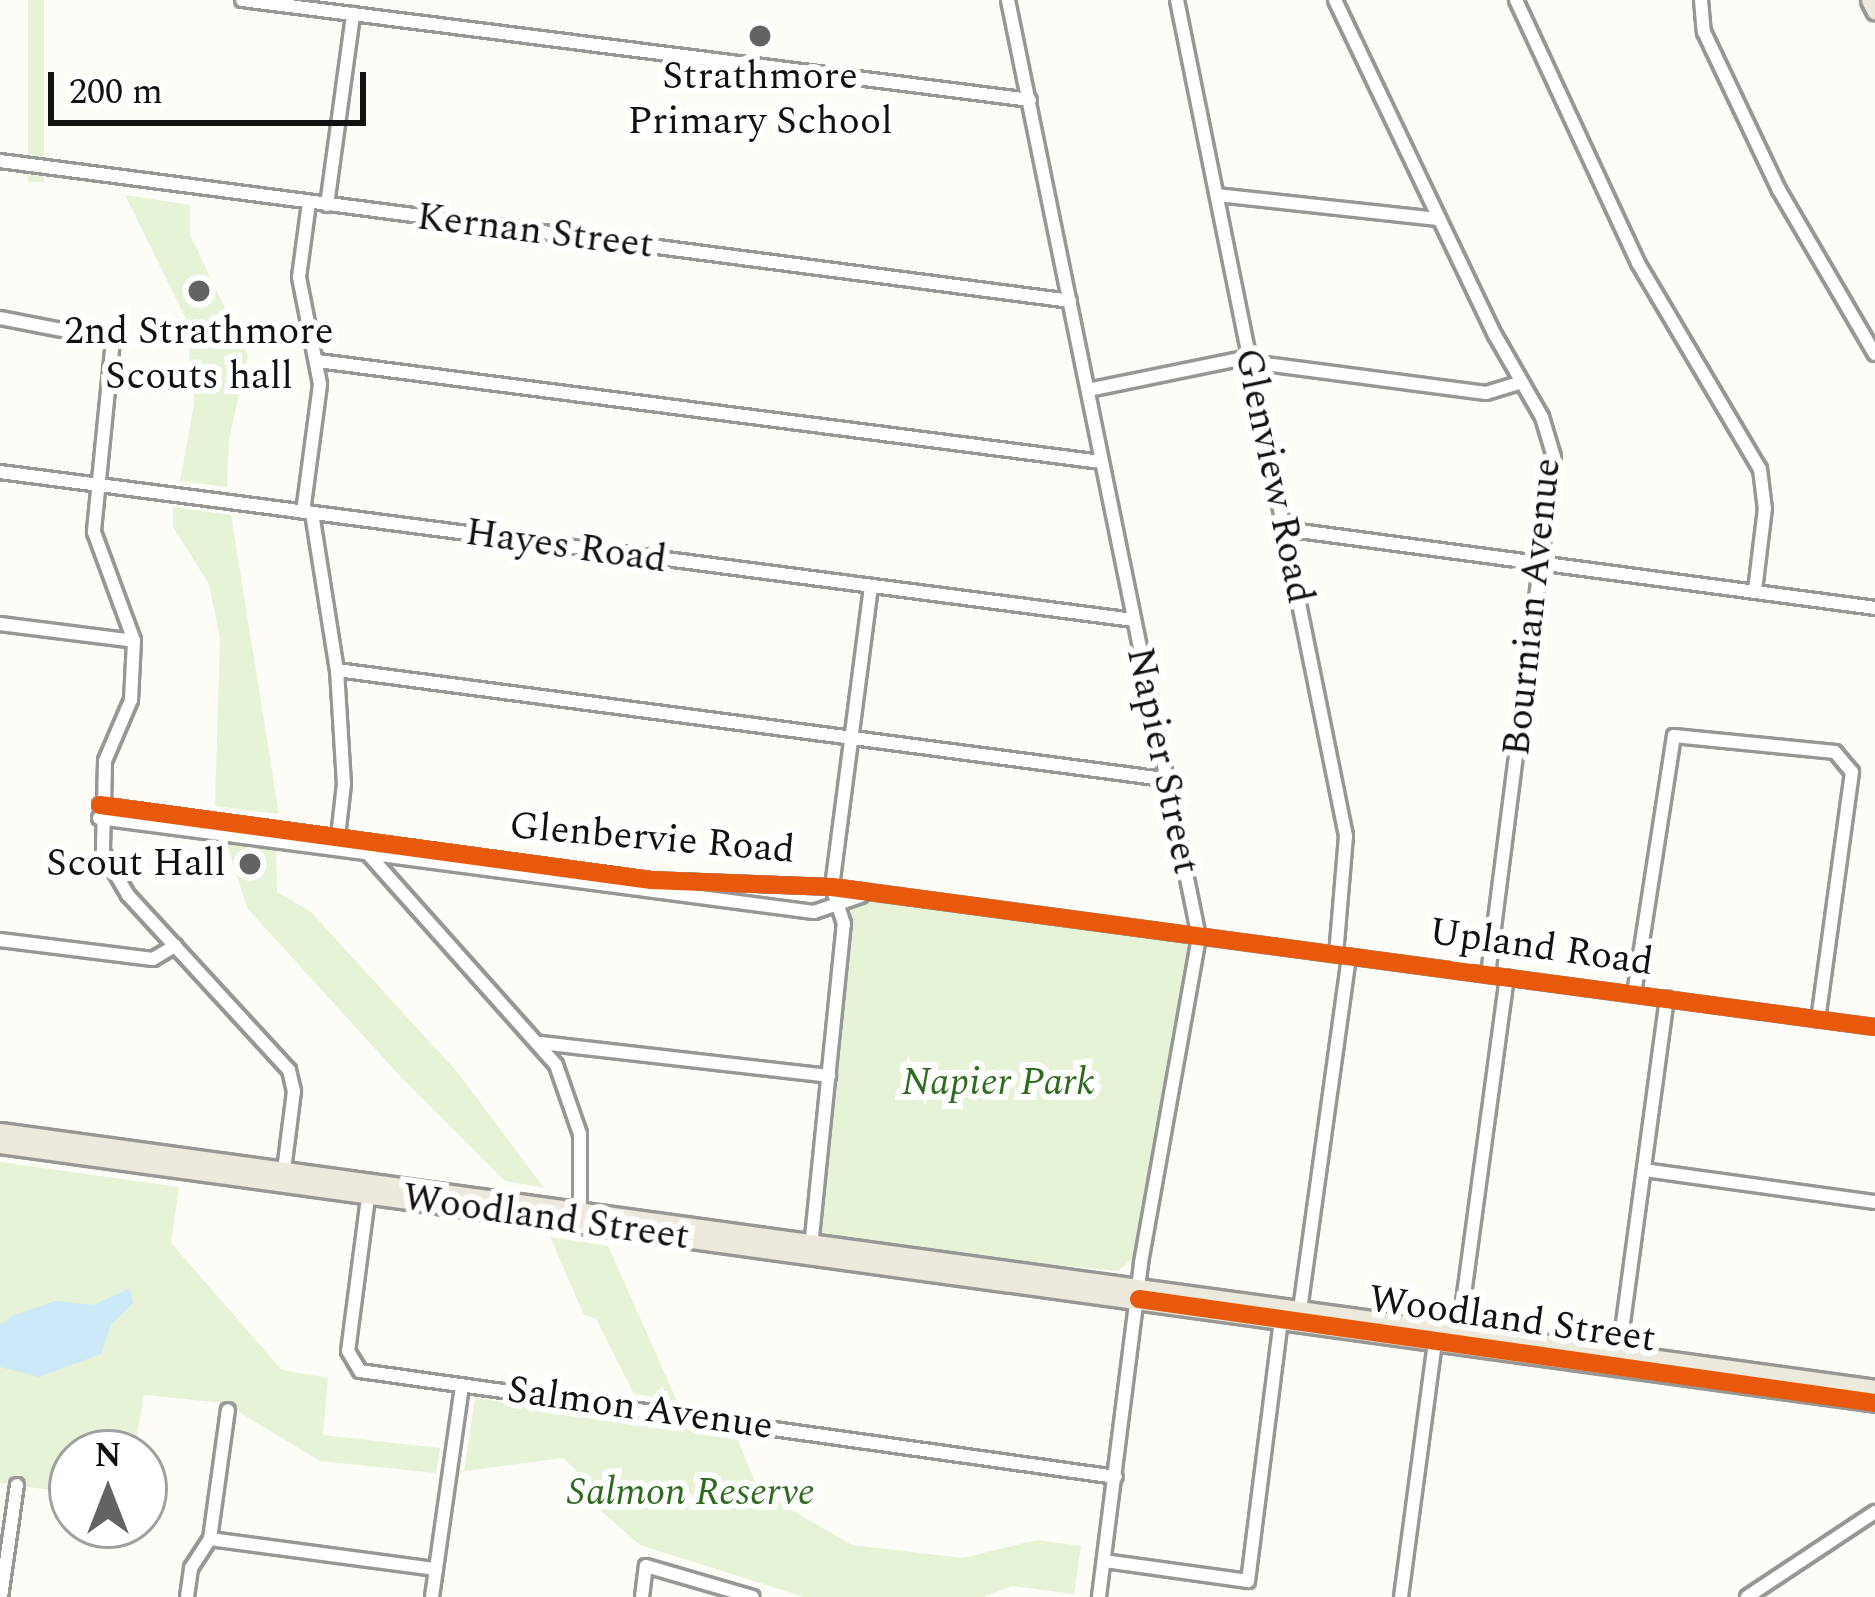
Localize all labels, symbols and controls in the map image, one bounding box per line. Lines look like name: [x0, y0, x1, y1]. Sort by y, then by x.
marker: Strathmore Primary School: [747, 23, 773, 49]
scale bar: [54, 48, 372, 122]
place label: Strathmore Primary School: [627, 55, 893, 146]
text: 200 m: [69, 65, 163, 120]
street label: Kernan Street: [414, 194, 656, 270]
marker: 2nd Strathmore Scouts hall: [186, 278, 212, 304]
place label: 2nd Strathmore Scouts hall: [64, 310, 334, 401]
street label: Glenview Road: [1223, 344, 1323, 608]
street label: Bournian Avenue: [1494, 456, 1572, 758]
street label: Hayes Road: [462, 510, 670, 584]
street label: Napier Street: [1115, 643, 1209, 879]
street label: Glenbervie Road: [507, 803, 797, 875]
place label: Scout Hall: [46, 841, 226, 887]
marker: Scout Hall: [237, 851, 263, 877]
street label: Upland Road: [1426, 909, 1656, 987]
park label: Napier Park: [901, 1060, 1095, 1106]
street label: Woodland Street: [400, 1175, 692, 1261]
street label: Woodland Street: [1366, 1277, 1658, 1363]
street label: Salmon Avenue: [504, 1367, 776, 1451]
north arrow: [48, 1429, 168, 1549]
text: N: [95, 1431, 121, 1481]
park label: Salmon Reserve: [567, 1470, 815, 1516]

